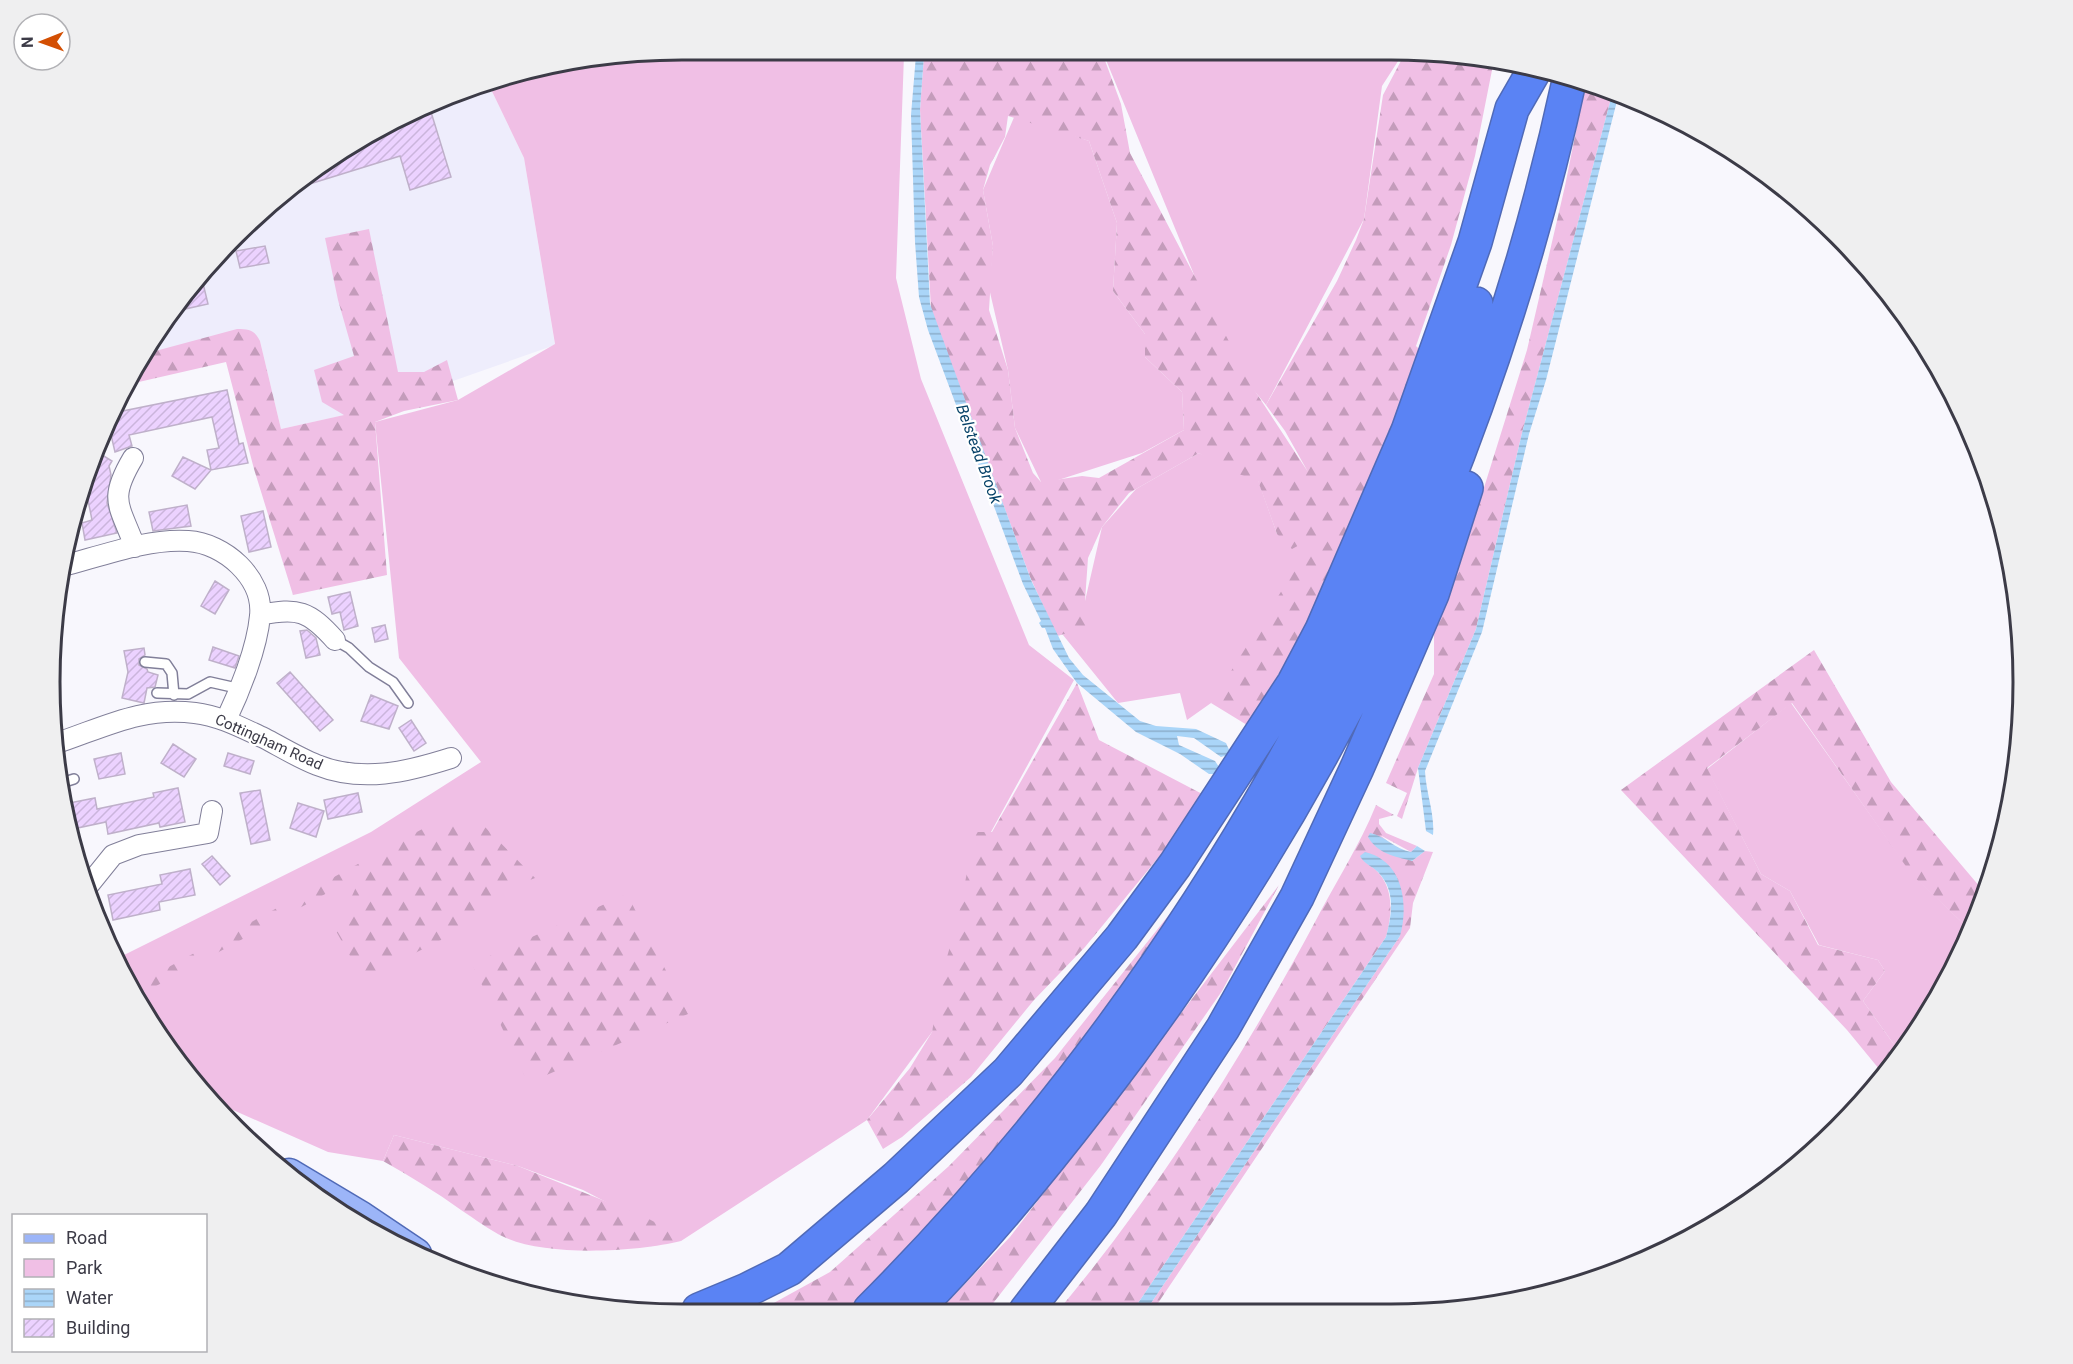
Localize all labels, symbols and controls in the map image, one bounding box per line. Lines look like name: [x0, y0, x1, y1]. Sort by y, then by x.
north arrow: [12, 12, 72, 72]
text: N: [18, 36, 37, 48]
water label: Belstead Brook: [952, 402, 1006, 507]
street label: Cottingham Road: [212, 710, 326, 774]
legend: [12, 1214, 207, 1352]
text: Road: [66, 1227, 107, 1248]
text: Park: [66, 1257, 103, 1278]
text: Water: [66, 1287, 113, 1308]
text: Building: [66, 1317, 130, 1338]

